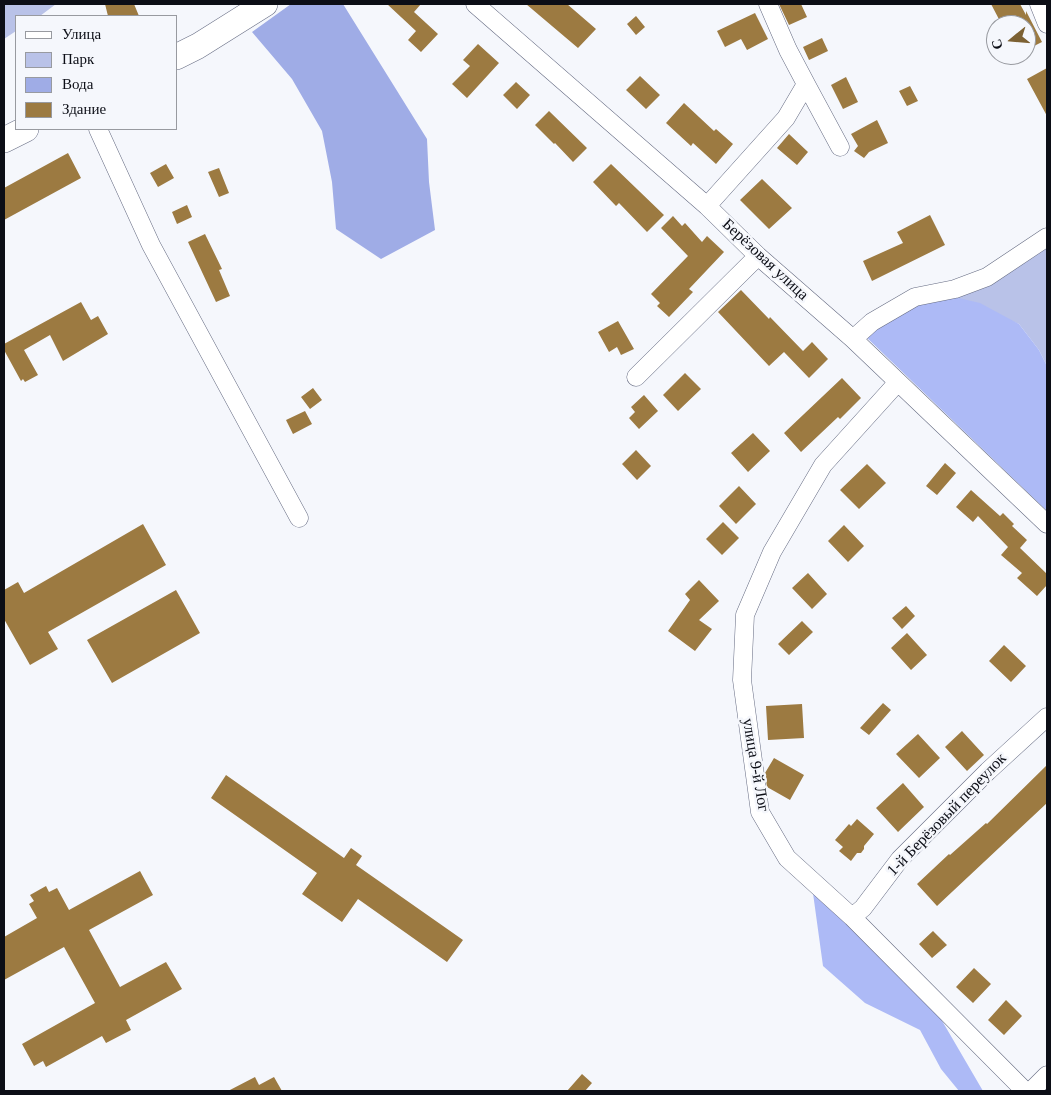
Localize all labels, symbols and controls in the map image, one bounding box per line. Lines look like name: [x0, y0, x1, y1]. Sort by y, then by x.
legend: [15, 15, 178, 130]
north arrow: [986, 15, 1036, 65]
text: Улица: [62, 26, 101, 42]
text: С: [988, 37, 1006, 51]
text: Парк: [62, 51, 94, 67]
text: Вода: [62, 76, 93, 92]
text: Здание: [62, 101, 106, 117]
street label: Берёзовая улица: [718, 215, 812, 305]
street label: улица 9-й Лог: [737, 717, 773, 813]
street label: 1-й Берёзовый переулок: [883, 749, 1011, 881]

